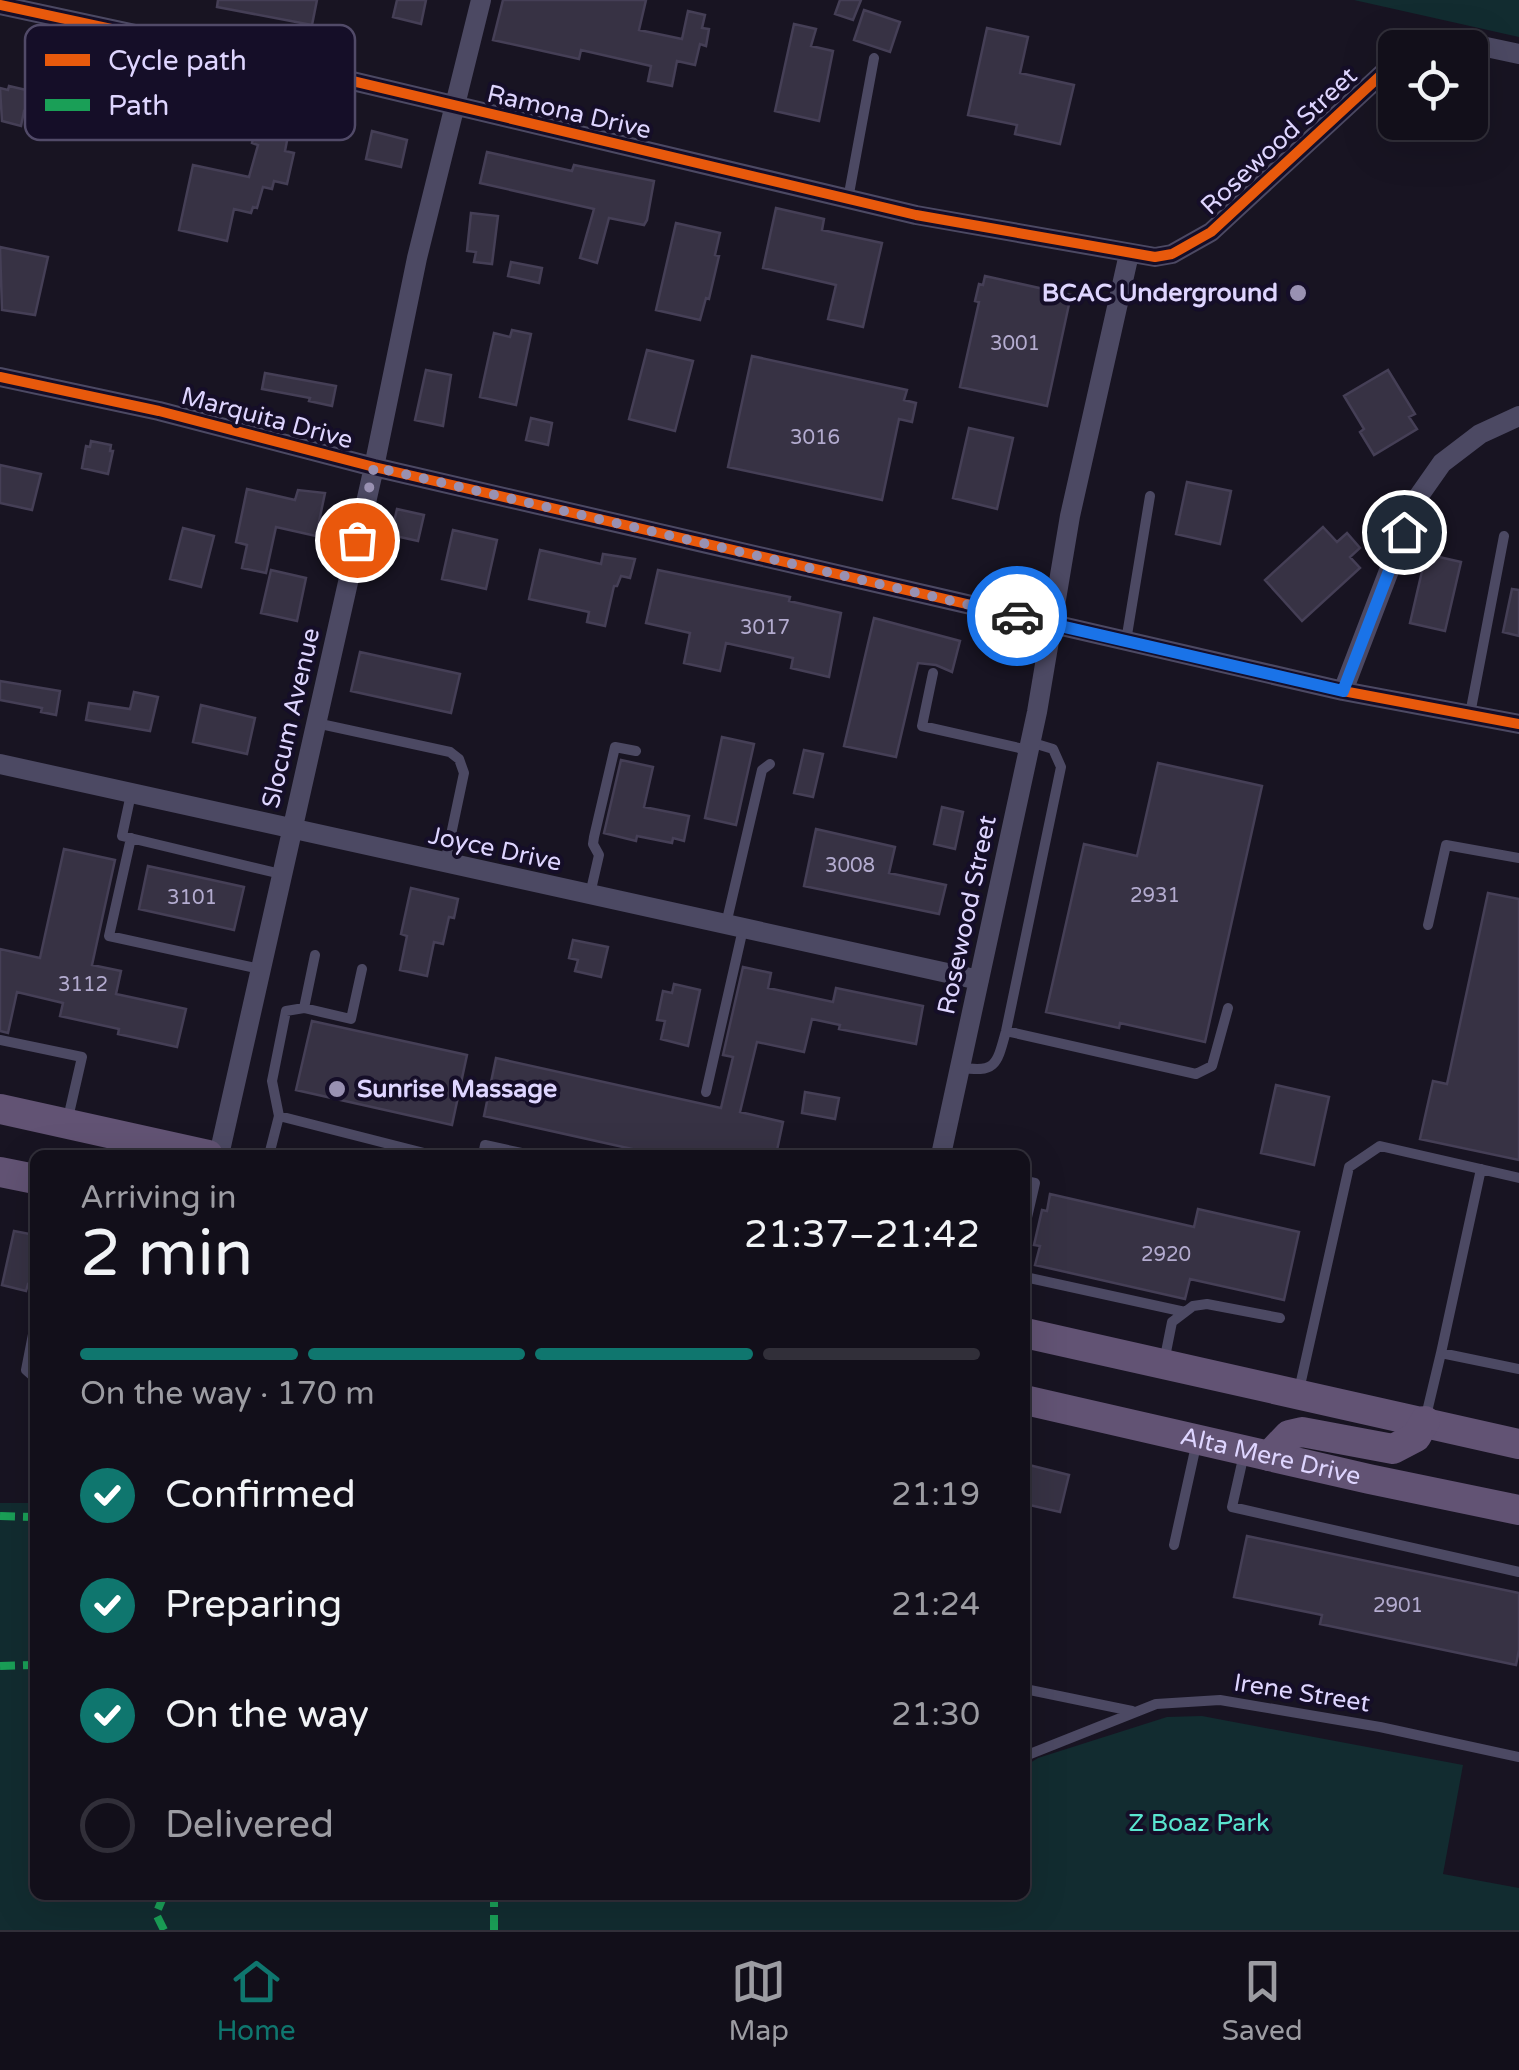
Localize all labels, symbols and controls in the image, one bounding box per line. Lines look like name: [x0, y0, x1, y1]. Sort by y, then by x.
legend: [25, 25, 355, 140]
map controls: [1378, 30, 1488, 140]
button: locate: [1378, 30, 1488, 140]
text: Cycle path: [108, 44, 247, 78]
street label: Rosewood Street: [1195, 61, 1364, 221]
street label: Ramona Drive: [484, 79, 654, 145]
text: Path: [108, 89, 169, 123]
place label: BCAC Underground: [1042, 278, 1278, 308]
marker: BCAC Underground: [1287, 282, 1309, 304]
house number: 3001: [990, 332, 1040, 356]
street label: Marquita Drive: [178, 381, 356, 455]
house number: 3016: [790, 426, 840, 450]
pin: [1362, 490, 1447, 575]
pin: [315, 498, 400, 583]
icon: home: [1377, 505, 1432, 560]
icon: bag: [330, 513, 385, 568]
courier: [967, 566, 1067, 666]
icon: car: [990, 589, 1045, 644]
house number: 3017: [740, 616, 790, 640]
street label: Slocum Avenue: [256, 625, 326, 811]
street label: Rosewood Street: [931, 812, 1003, 1017]
street label: Joyce Drive: [426, 820, 564, 878]
house number: 3008: [825, 854, 875, 878]
house number: 2931: [1130, 884, 1180, 908]
house number: 3101: [167, 886, 217, 910]
house number: 3112: [58, 973, 108, 997]
place label: Sunrise Massage: [357, 1074, 557, 1104]
marker: Sunrise Massage: [326, 1078, 348, 1100]
text: Arriving in: [80, 1179, 237, 1217]
text: 21:37–21:42: [744, 1212, 980, 1258]
text: 2 min: [80, 1215, 253, 1294]
house number: 2920: [1141, 1243, 1191, 1267]
text: On the way · 170 m: [80, 1375, 375, 1413]
street label: Alta Mere Drive: [1177, 1421, 1364, 1492]
icon: check: [80, 1468, 135, 1523]
text: Confirmed: [165, 1472, 356, 1518]
text: 21:19: [891, 1476, 980, 1514]
icon: check: [80, 1578, 135, 1633]
text: Preparing: [165, 1582, 342, 1628]
text: 21:24: [891, 1586, 980, 1624]
house number: 2901: [1373, 1594, 1423, 1618]
street label: Irene Street: [1232, 1667, 1373, 1719]
icon: check: [80, 1688, 135, 1743]
text: On the way: [165, 1692, 369, 1738]
text: 21:30: [891, 1696, 980, 1734]
text: Delivered: [165, 1802, 334, 1848]
park label: Z Boaz Park: [1128, 1808, 1270, 1838]
tab: Home: [216, 1954, 296, 2048]
tab: Map: [728, 1954, 789, 2048]
tab: Saved: [1222, 1954, 1303, 2048]

